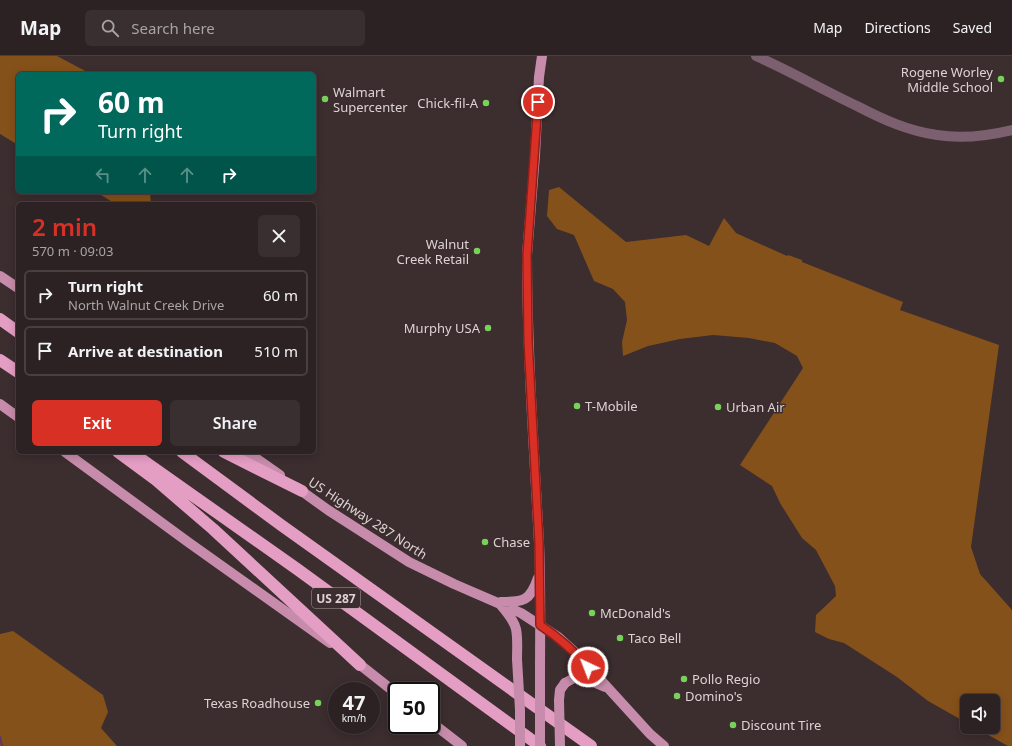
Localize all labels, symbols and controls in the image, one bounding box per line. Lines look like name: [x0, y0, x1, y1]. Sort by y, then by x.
search box: [85, 10, 365, 46]
text: Map: [20, 15, 61, 41]
icon: search: [99, 17, 121, 39]
text: Search here: [131, 18, 215, 38]
text: Map: [813, 18, 842, 37]
text: Directions: [864, 18, 931, 37]
text: Saved: [953, 18, 992, 37]
place label: Rogene Worley Middle School: [901, 63, 993, 96]
marker: Rogene Worley Middle School: [996, 74, 1006, 84]
text: 60 m: [98, 83, 165, 121]
place label: Walmart Supercenter: [333, 83, 408, 116]
pin: [521, 85, 555, 119]
icon: right: [32, 88, 84, 140]
icon: arrive: [527, 91, 549, 113]
marker: Walmart Supercenter: [320, 94, 330, 104]
place label: Chick-fil-A: [417, 94, 479, 112]
marker: Chick-fil-A: [481, 98, 491, 108]
text: Turn right: [98, 119, 182, 143]
icon: left: [92, 164, 114, 186]
icon: ahead: [134, 164, 156, 186]
icon: ahead: [176, 164, 198, 186]
icon: right: [218, 164, 240, 186]
text: 2 min: [32, 210, 97, 243]
button: close: [258, 215, 300, 257]
place label: Walnut Creek Retail: [397, 235, 469, 268]
text: 570 m · 09:03: [32, 242, 113, 260]
marker: Walnut Creek Retail: [472, 246, 482, 256]
text: Turn right: [68, 276, 143, 296]
icon: right: [34, 284, 56, 306]
text: 60 m: [263, 285, 298, 305]
text: North Walnut Creek Drive: [68, 296, 224, 314]
place label: Murphy USA: [404, 319, 481, 337]
marker: Murphy USA: [483, 323, 493, 333]
icon: arrive: [34, 340, 56, 362]
text: Arrive at destination: [68, 341, 223, 361]
text: 510 m: [254, 341, 298, 361]
place label: T-Mobile: [585, 397, 638, 415]
place label: Urban Air: [726, 398, 785, 416]
button: Exit: [32, 400, 162, 446]
button: Share: [170, 400, 300, 446]
marker: T-Mobile: [572, 401, 582, 411]
marker: Urban Air: [713, 402, 723, 412]
street label: US Highway 287 North: [305, 473, 431, 563]
place label: Chase: [493, 533, 530, 551]
marker: Chase: [480, 537, 490, 547]
road number: US 287: [312, 588, 360, 608]
place label: McDonald's: [600, 604, 671, 622]
marker: McDonald's: [587, 608, 597, 618]
place label: Taco Bell: [628, 629, 681, 647]
marker: Taco Bell: [615, 633, 625, 643]
position arrow: [567, 646, 609, 688]
place label: Pollo Regio: [692, 670, 760, 688]
marker: Pollo Regio: [679, 674, 689, 684]
speed limit sign: 50: [388, 682, 440, 734]
place label: Domino's: [685, 687, 742, 705]
text: 47: [343, 689, 365, 716]
marker: Domino's: [672, 691, 682, 701]
place label: Texas Roadhouse: [204, 694, 310, 712]
map controls: [960, 694, 1000, 734]
button: sound: [960, 694, 1000, 734]
marker: Texas Roadhouse: [313, 698, 323, 708]
text: km/h: [342, 711, 366, 725]
place label: Discount Tire: [741, 716, 821, 734]
marker: Discount Tire: [728, 720, 738, 730]

